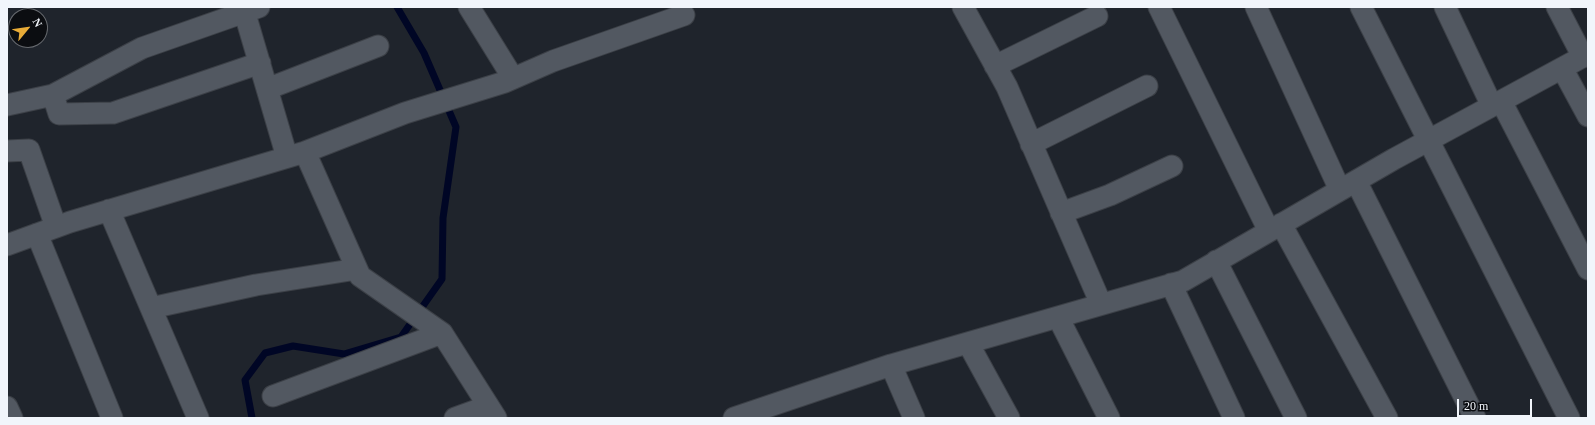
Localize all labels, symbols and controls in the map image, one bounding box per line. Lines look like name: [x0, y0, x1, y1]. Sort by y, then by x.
north arrow: [8, 8, 48, 48]
text: N: [30, 16, 45, 29]
scale bar: [1459, 391, 1534, 417]
text: 20 m: [1464, 399, 1488, 413]

